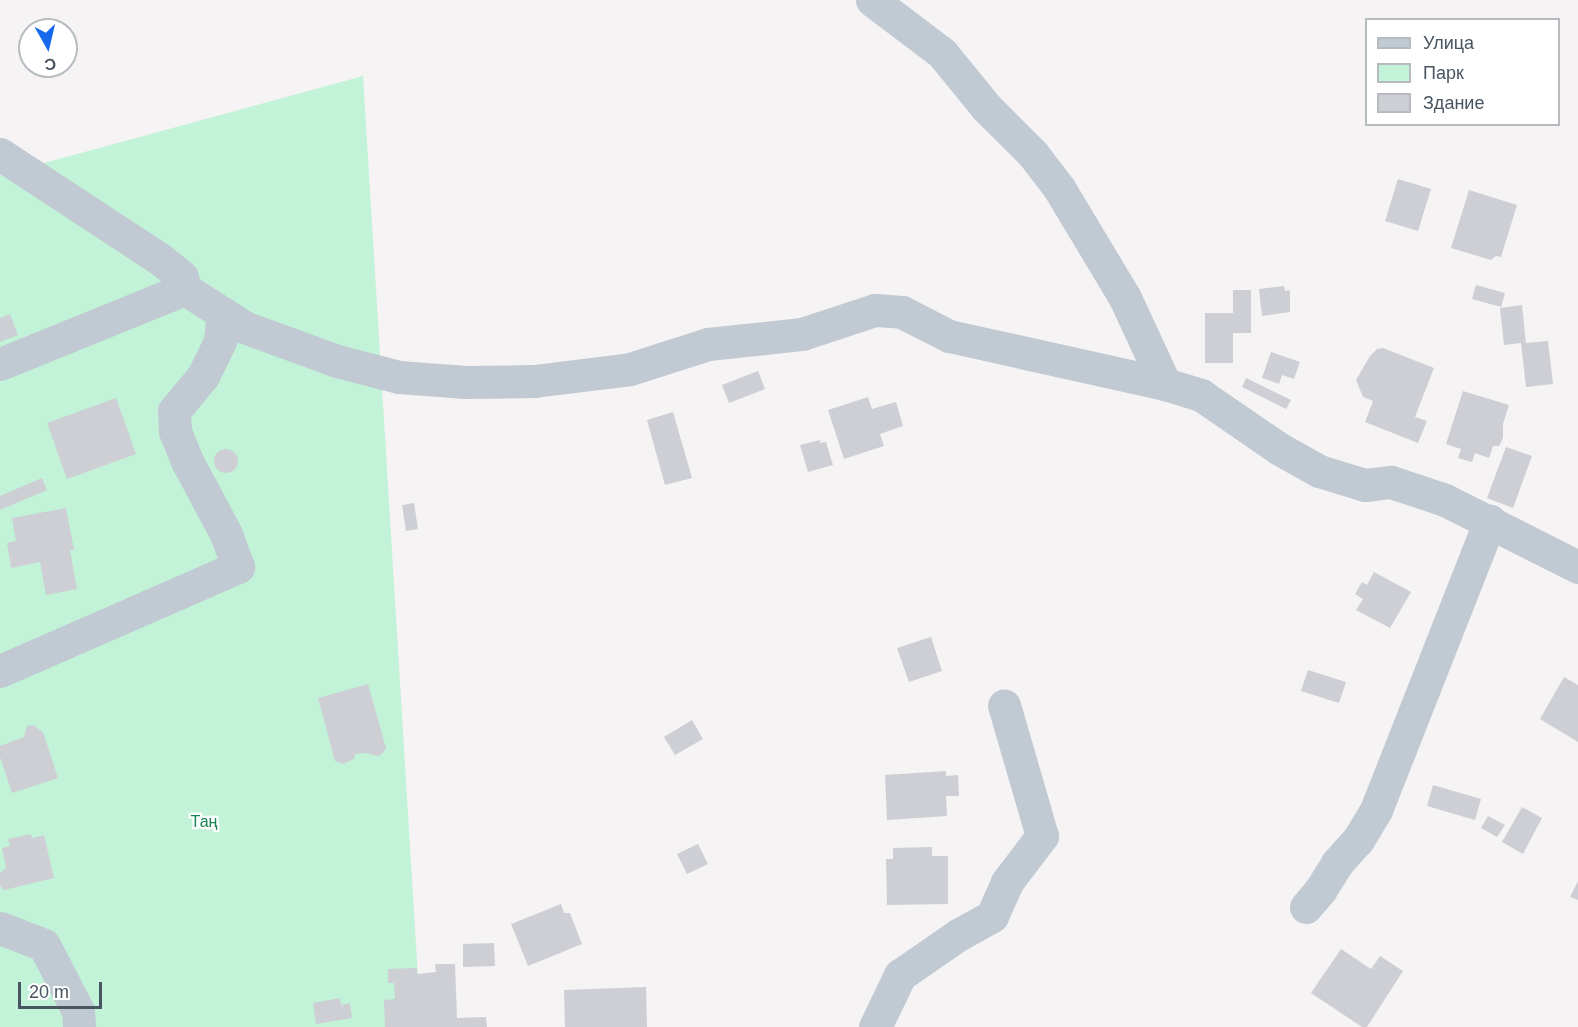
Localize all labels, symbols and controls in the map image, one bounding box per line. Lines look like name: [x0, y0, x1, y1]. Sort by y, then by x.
north arrow: [18, 18, 78, 78]
legend: [1365, 18, 1560, 126]
text: Улица: [1423, 33, 1474, 53]
text: С: [43, 55, 57, 74]
text: Парк: [1423, 63, 1464, 83]
text: Здание: [1423, 93, 1484, 113]
park label: Таң: [191, 812, 217, 832]
scale bar: [21, 970, 105, 1008]
text: 20 m: [29, 982, 69, 1002]

